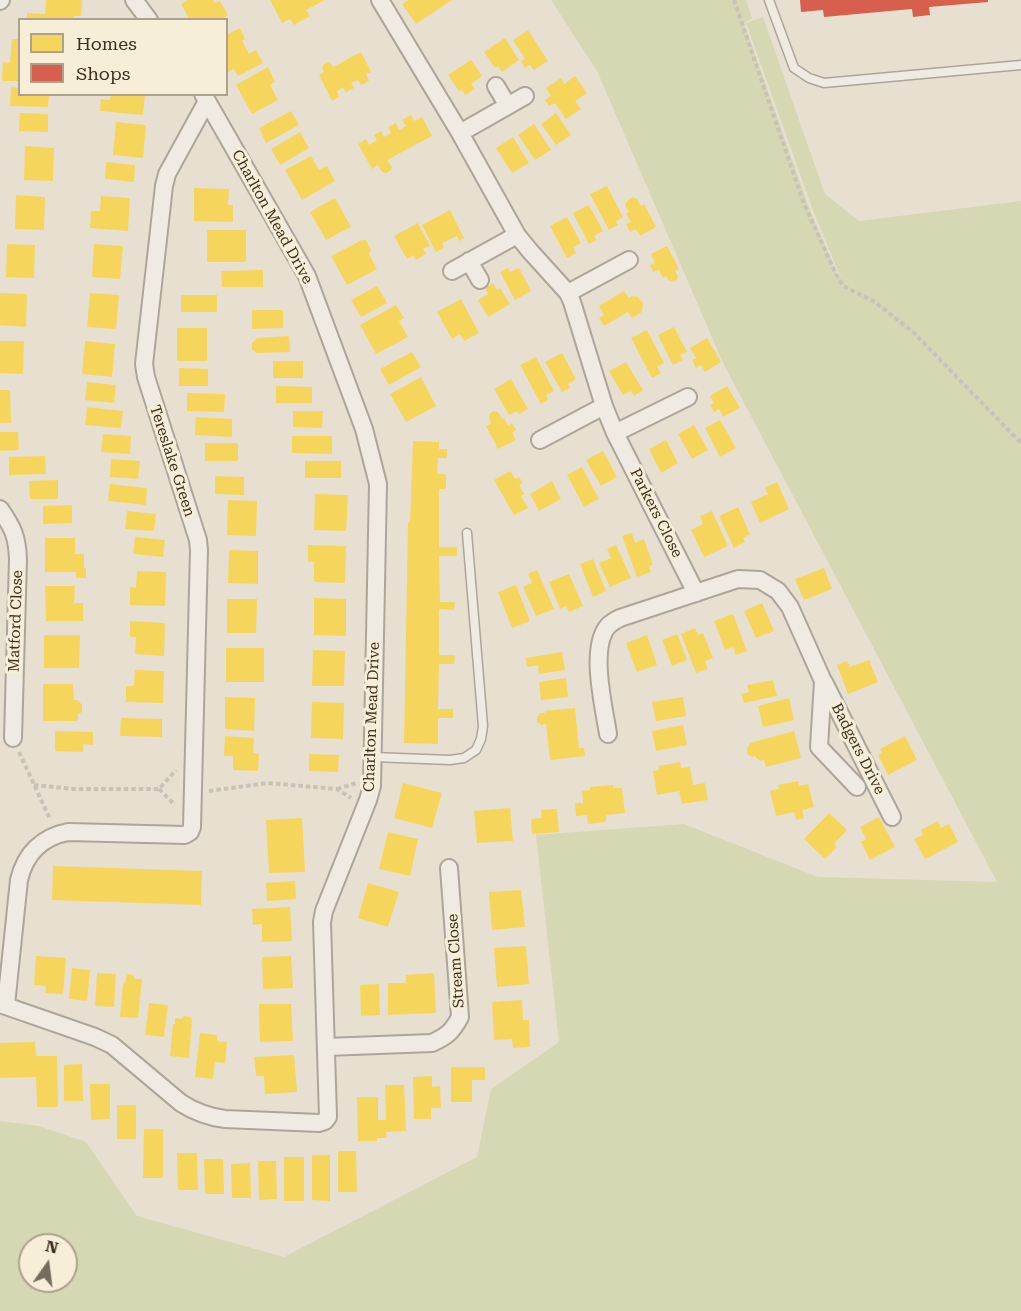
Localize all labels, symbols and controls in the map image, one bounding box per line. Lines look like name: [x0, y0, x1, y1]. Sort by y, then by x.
legend: [18, 18, 228, 96]
text: Homes: [76, 33, 137, 54]
text: Shops: [76, 63, 130, 84]
street label: Charlton Mead Drive: [228, 147, 316, 287]
street label: Tereslake Green: [145, 403, 199, 519]
street label: Parkers Close: [626, 465, 686, 561]
street label: Matford Close: [5, 570, 27, 672]
street label: Charlton Mead Drive: [360, 642, 384, 792]
street label: Badgers Drive: [827, 700, 889, 798]
street label: Stream Close: [444, 913, 468, 1009]
north arrow: [18, 1233, 78, 1293]
text: N: [44, 1236, 60, 1258]

